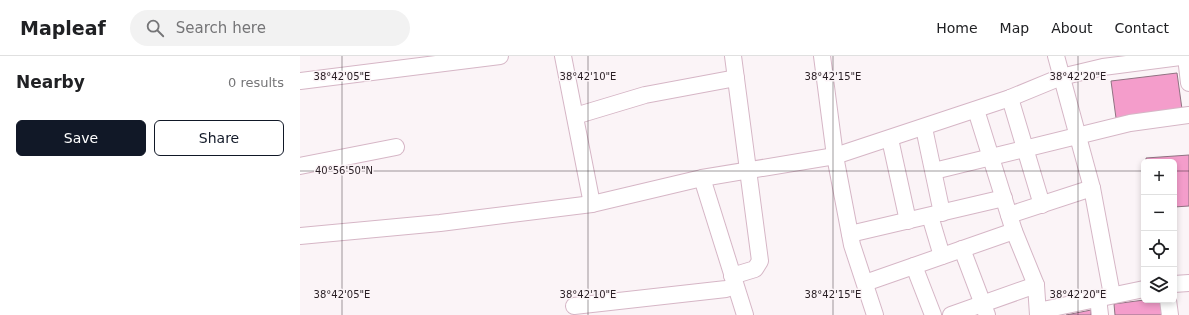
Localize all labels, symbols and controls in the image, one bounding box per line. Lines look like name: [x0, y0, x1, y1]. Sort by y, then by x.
search box: [130, 10, 410, 46]
text: Mapleaf: [20, 17, 106, 39]
icon: search: [144, 17, 166, 39]
text: Search here: [176, 19, 266, 37]
text: Home: [936, 20, 978, 36]
text: Map: [1000, 20, 1029, 36]
text: About: [1051, 20, 1093, 36]
text: Contact: [1115, 20, 1169, 36]
text: 38°42'05"E: [314, 71, 370, 82]
text: 38°42'10"E: [560, 71, 616, 82]
text: 38°42'15"E: [805, 71, 861, 82]
text: 38°42'20"E: [1050, 71, 1106, 82]
text: Nearby: [16, 72, 85, 92]
text: 0 results: [228, 75, 284, 90]
button: Save: [16, 120, 146, 156]
button: Share: [154, 120, 284, 156]
map controls: [1141, 159, 1177, 303]
button: +: [1141, 159, 1177, 195]
text: 40°56'50"N: [315, 165, 373, 176]
button: −: [1141, 195, 1177, 231]
button: locate: [1141, 231, 1177, 267]
button: layers: [1141, 267, 1177, 303]
text: 38°42'05"E: [314, 289, 370, 300]
text: 38°42'10"E: [560, 289, 616, 300]
text: 38°42'15"E: [805, 289, 861, 300]
text: 38°42'20"E: [1050, 289, 1106, 300]

